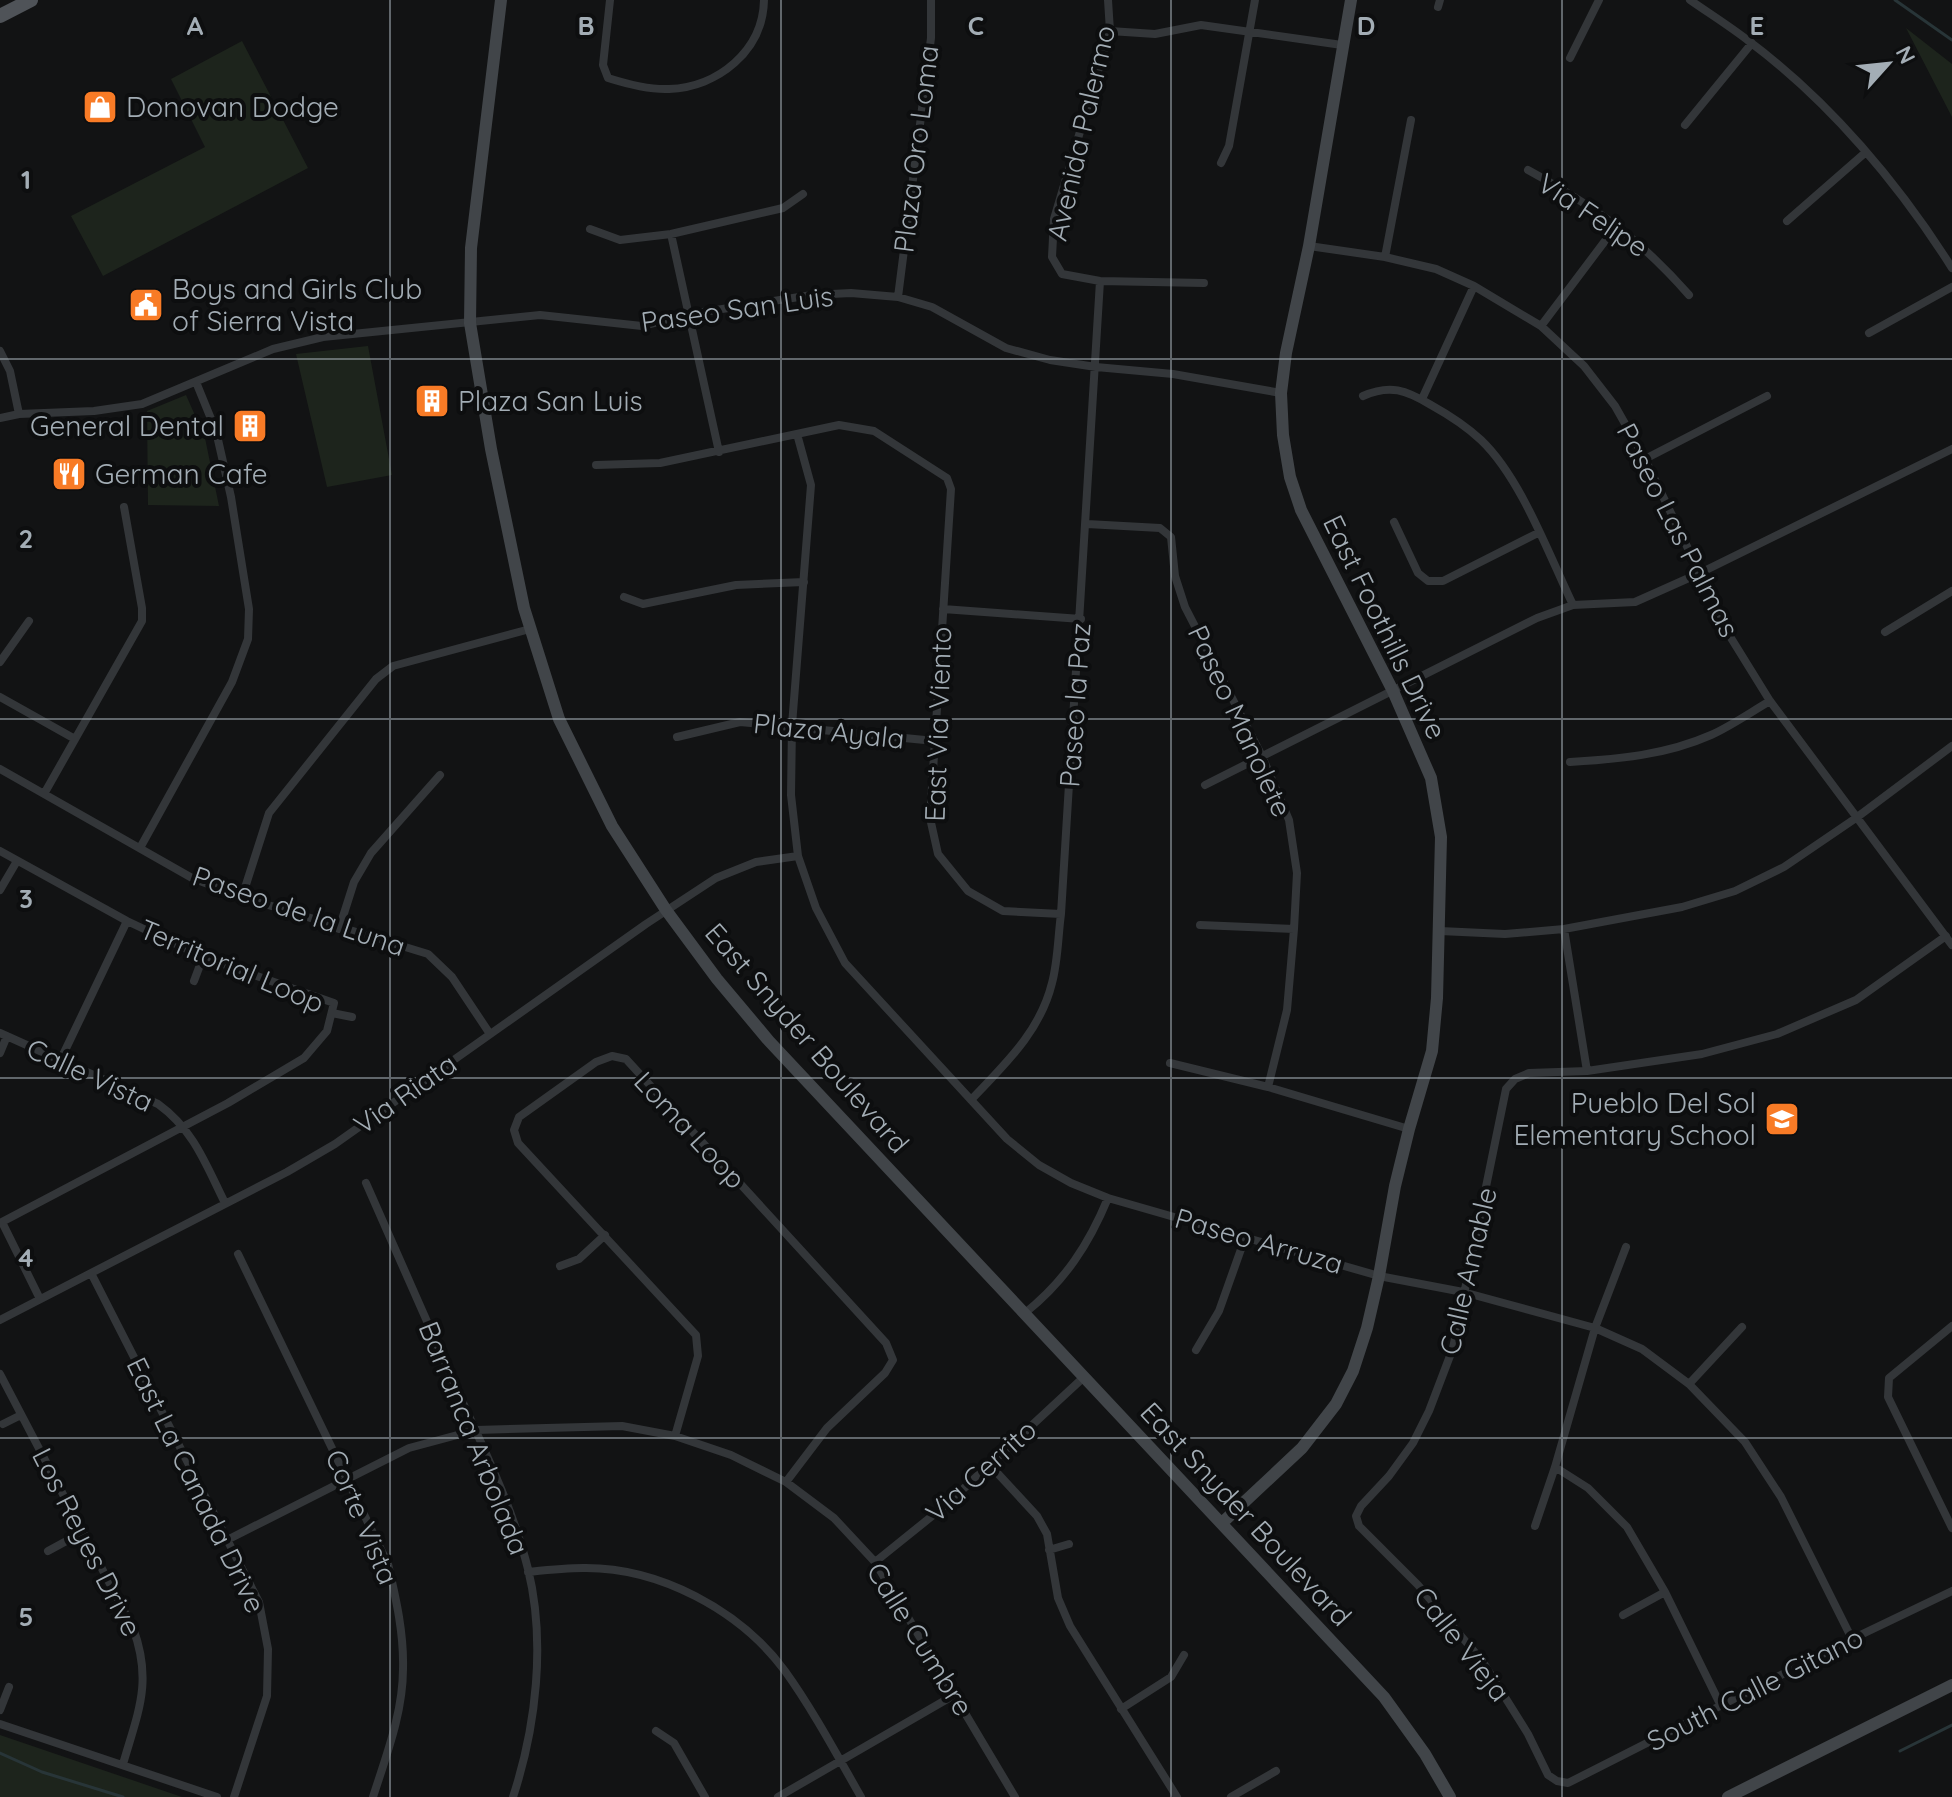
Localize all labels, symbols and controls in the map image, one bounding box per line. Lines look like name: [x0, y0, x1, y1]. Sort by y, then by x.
text: A: [187, 9, 204, 42]
text: B: [577, 9, 595, 42]
text: C: [968, 9, 984, 42]
text: D: [1357, 9, 1375, 42]
text: E: [1750, 9, 1764, 42]
street label: Avenida Palermo: [1039, 22, 1122, 244]
north arrow: [1848, 24, 1928, 104]
text: N: [1890, 41, 1922, 68]
street label: Plaza Oro Loma: [885, 43, 946, 255]
shop icon: Donovan Dodge: [81, 88, 119, 126]
place label: Donovan Dodge: [126, 89, 339, 124]
text: 1: [21, 163, 31, 196]
street label: Via Felipe: [1531, 165, 1655, 264]
place label: Boys and Girls Club of Sierra Vista: [172, 271, 422, 338]
street label: Paseo San Luis: [639, 278, 835, 339]
public building icon: Boys and Girls Club of Sierra Vista: [127, 286, 165, 324]
building icon: Plaza San Luis: [413, 382, 451, 420]
place label: Plaza San Luis: [458, 383, 643, 418]
building icon: General Dental: [231, 407, 269, 445]
place label: General Dental: [30, 408, 224, 443]
street label: Paseo Las Palmas: [1609, 417, 1747, 643]
restaurant icon: German Cafe: [50, 455, 88, 493]
place label: German Cafe: [95, 456, 268, 491]
street label: East Foothills Drive: [1316, 509, 1455, 744]
text: 2: [19, 522, 33, 555]
street label: Paseo Manolete: [1181, 619, 1300, 822]
street label: Paseo la Paz: [1051, 621, 1098, 788]
street label: East Via Viento: [917, 626, 958, 822]
street label: Plaza Ayala: [752, 705, 906, 756]
street label: Paseo de la Luna: [188, 858, 410, 963]
text: 3: [19, 882, 33, 915]
street label: Territorial Loop: [135, 911, 330, 1020]
street label: East Snyder Boulevard: [698, 915, 917, 1160]
street label: Calle Vista: [21, 1030, 159, 1119]
street label: Via Riata: [347, 1046, 463, 1142]
street label: Loma Loop: [627, 1064, 754, 1196]
place label: Pueblo Del Sol Elementary School: [1513, 1085, 1756, 1152]
school or university icon: Pueblo Del Sol Elementary School: [1763, 1100, 1801, 1138]
street label: Calle Amable: [1431, 1184, 1504, 1358]
street label: Paseo Arruza: [1171, 1200, 1347, 1281]
text: 4: [18, 1241, 34, 1274]
street label: Barranca Arbolada: [412, 1316, 537, 1560]
street label: East La Canada Drive: [119, 1351, 274, 1618]
street label: East Snyder Boulevard: [1133, 1394, 1359, 1633]
street label: Via Cerrito: [918, 1412, 1043, 1530]
street label: Los Reyes Drive: [25, 1442, 150, 1642]
street label: Corte Vista: [318, 1444, 407, 1589]
street label: Calle Cumbre: [859, 1556, 981, 1722]
street label: Calle Vieja: [1407, 1579, 1518, 1708]
text: 5: [19, 1600, 33, 1633]
street label: South Calle Gitano: [1641, 1619, 1869, 1758]

